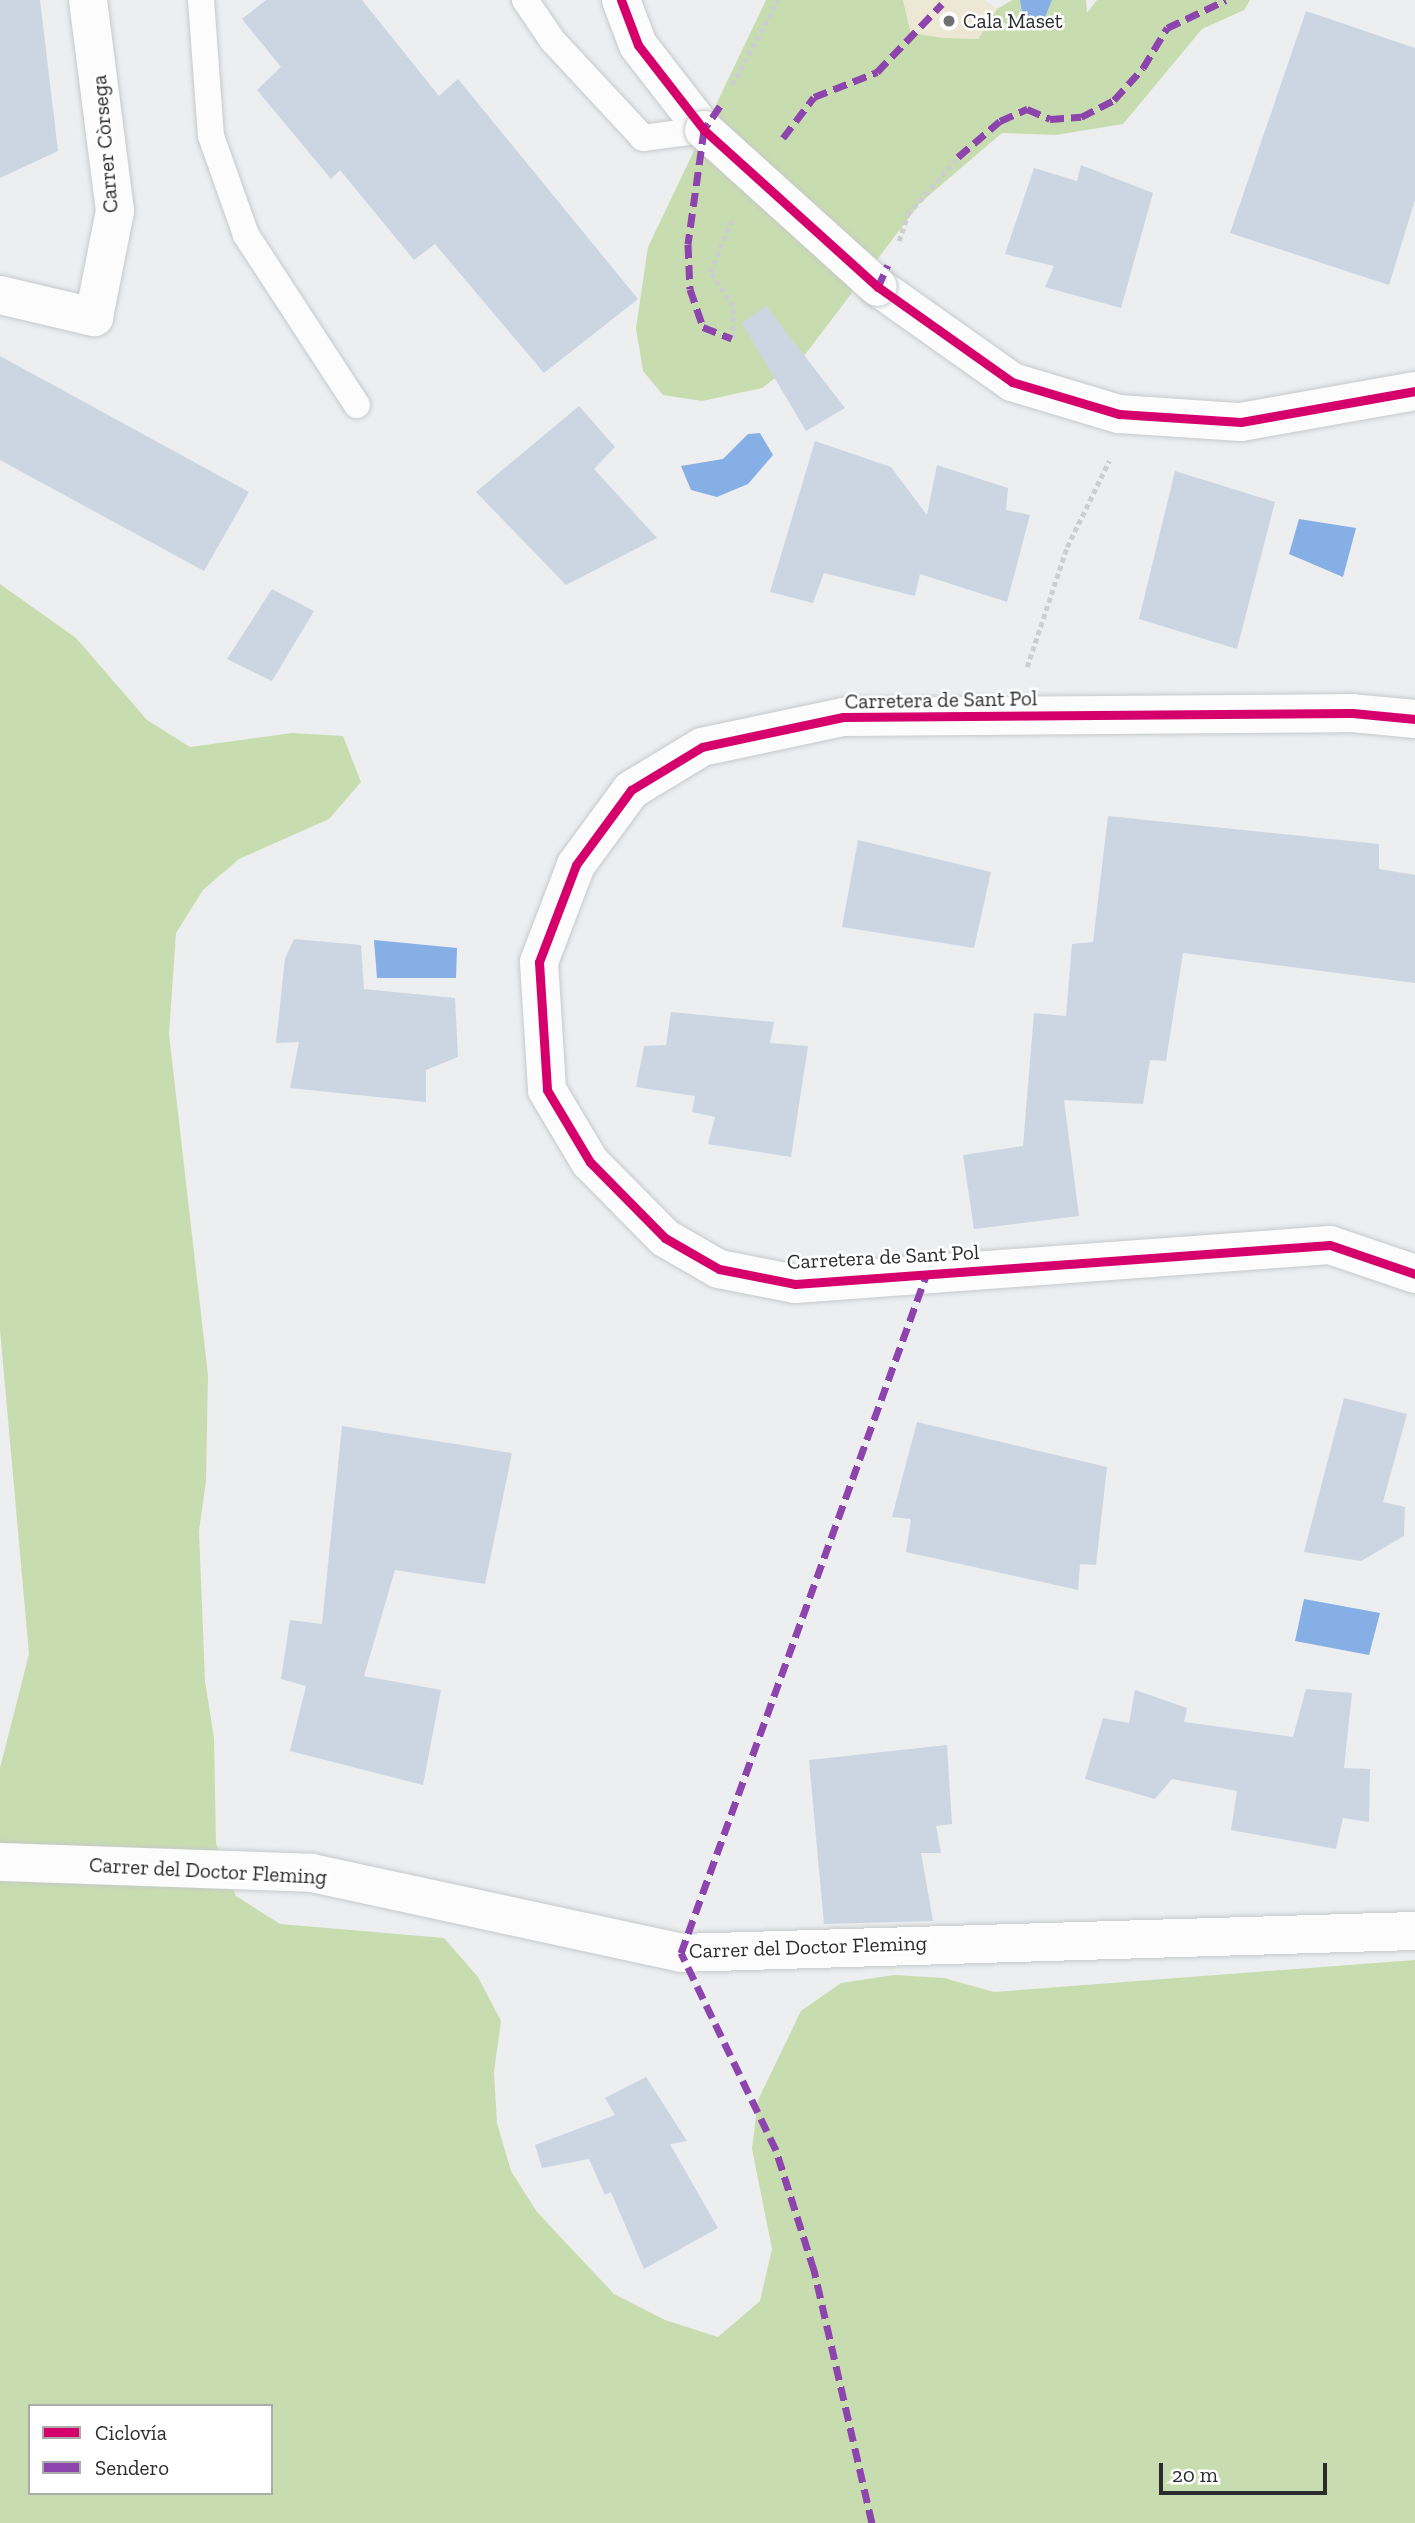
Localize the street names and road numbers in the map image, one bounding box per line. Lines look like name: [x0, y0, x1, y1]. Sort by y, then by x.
street label: Carrer Còrsega: [86, 74, 124, 214]
street label: Carretera de Sant Pol: [844, 686, 1038, 714]
street label: Carretera de Sant Pol: [786, 1239, 980, 1275]
street label: Carrer del Doctor Fleming: [88, 1852, 328, 1890]
street label: Carrer del Doctor Fleming: [688, 1930, 928, 1964]

